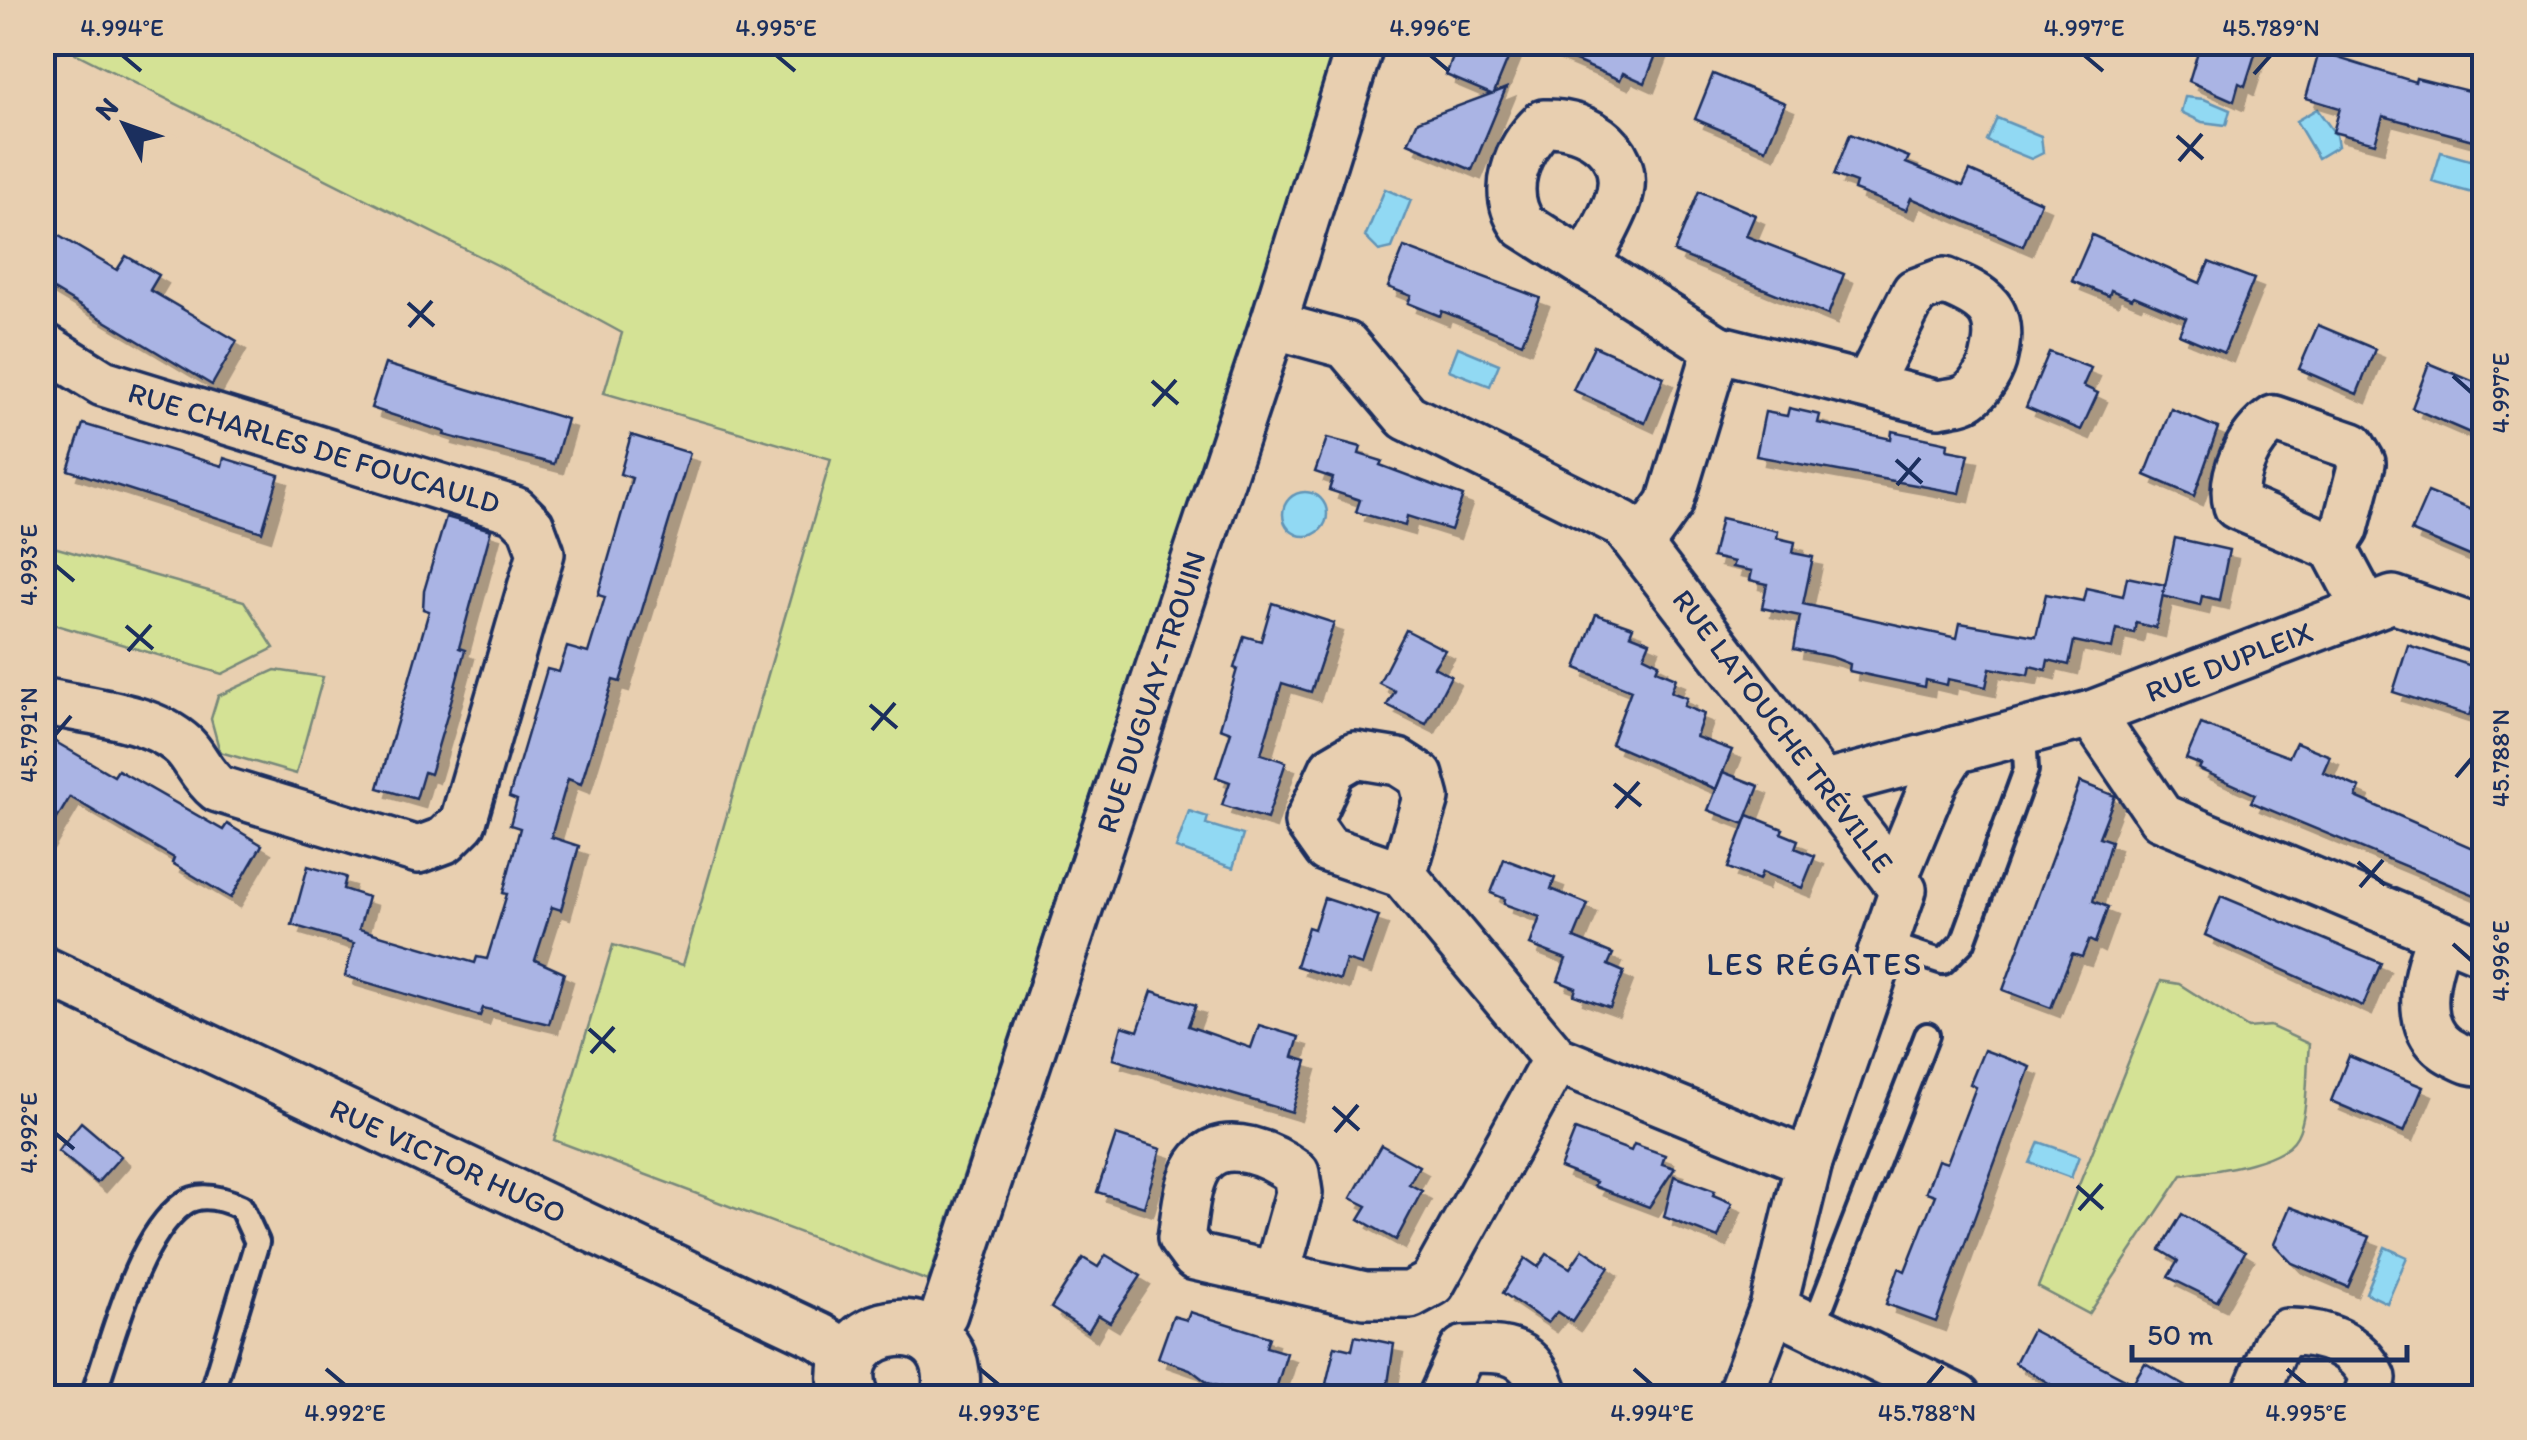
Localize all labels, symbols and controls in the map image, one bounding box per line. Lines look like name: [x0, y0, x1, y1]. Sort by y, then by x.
text: 4.994°E: [80, 12, 164, 42]
text: 4.995°E: [735, 12, 817, 42]
text: 4.996°E: [1389, 12, 1471, 42]
text: 4.997°E: [2044, 12, 2124, 42]
text: 45.789°N: [2222, 12, 2320, 42]
north arrow: [75, 75, 175, 175]
text: N: [87, 90, 125, 127]
text: 4.997°E: [2485, 353, 2515, 433]
street label: RUE CHARLES DE FOUCAULD: [124, 373, 505, 522]
text: 4.993°E: [13, 524, 43, 606]
street label: RUE DUGUAY-TROUIN: [1087, 546, 1214, 837]
street label: RUE LATOUCHE TRÉVILLE: [1665, 582, 1902, 880]
street label: RUE DUPLEIX: [2140, 613, 2318, 710]
text: 45.791°N: [13, 687, 43, 783]
text: 45.788°N: [2485, 709, 2515, 807]
text: 4.996°E: [2485, 920, 2515, 1002]
district label: LES RÉGATES: [1706, 945, 1924, 983]
street label: RUE VICTOR HUGO: [324, 1090, 572, 1231]
text: 4.992°E: [13, 1092, 43, 1174]
scale bar: [2132, 1300, 2407, 1362]
text: 50 m: [2147, 1316, 2213, 1353]
text: 4.992°E: [304, 1397, 386, 1427]
text: 4.993°E: [958, 1397, 1040, 1427]
text: 4.994°E: [1610, 1397, 1694, 1427]
text: 45.788°N: [1878, 1397, 1976, 1427]
text: 4.995°E: [2265, 1397, 2347, 1427]

